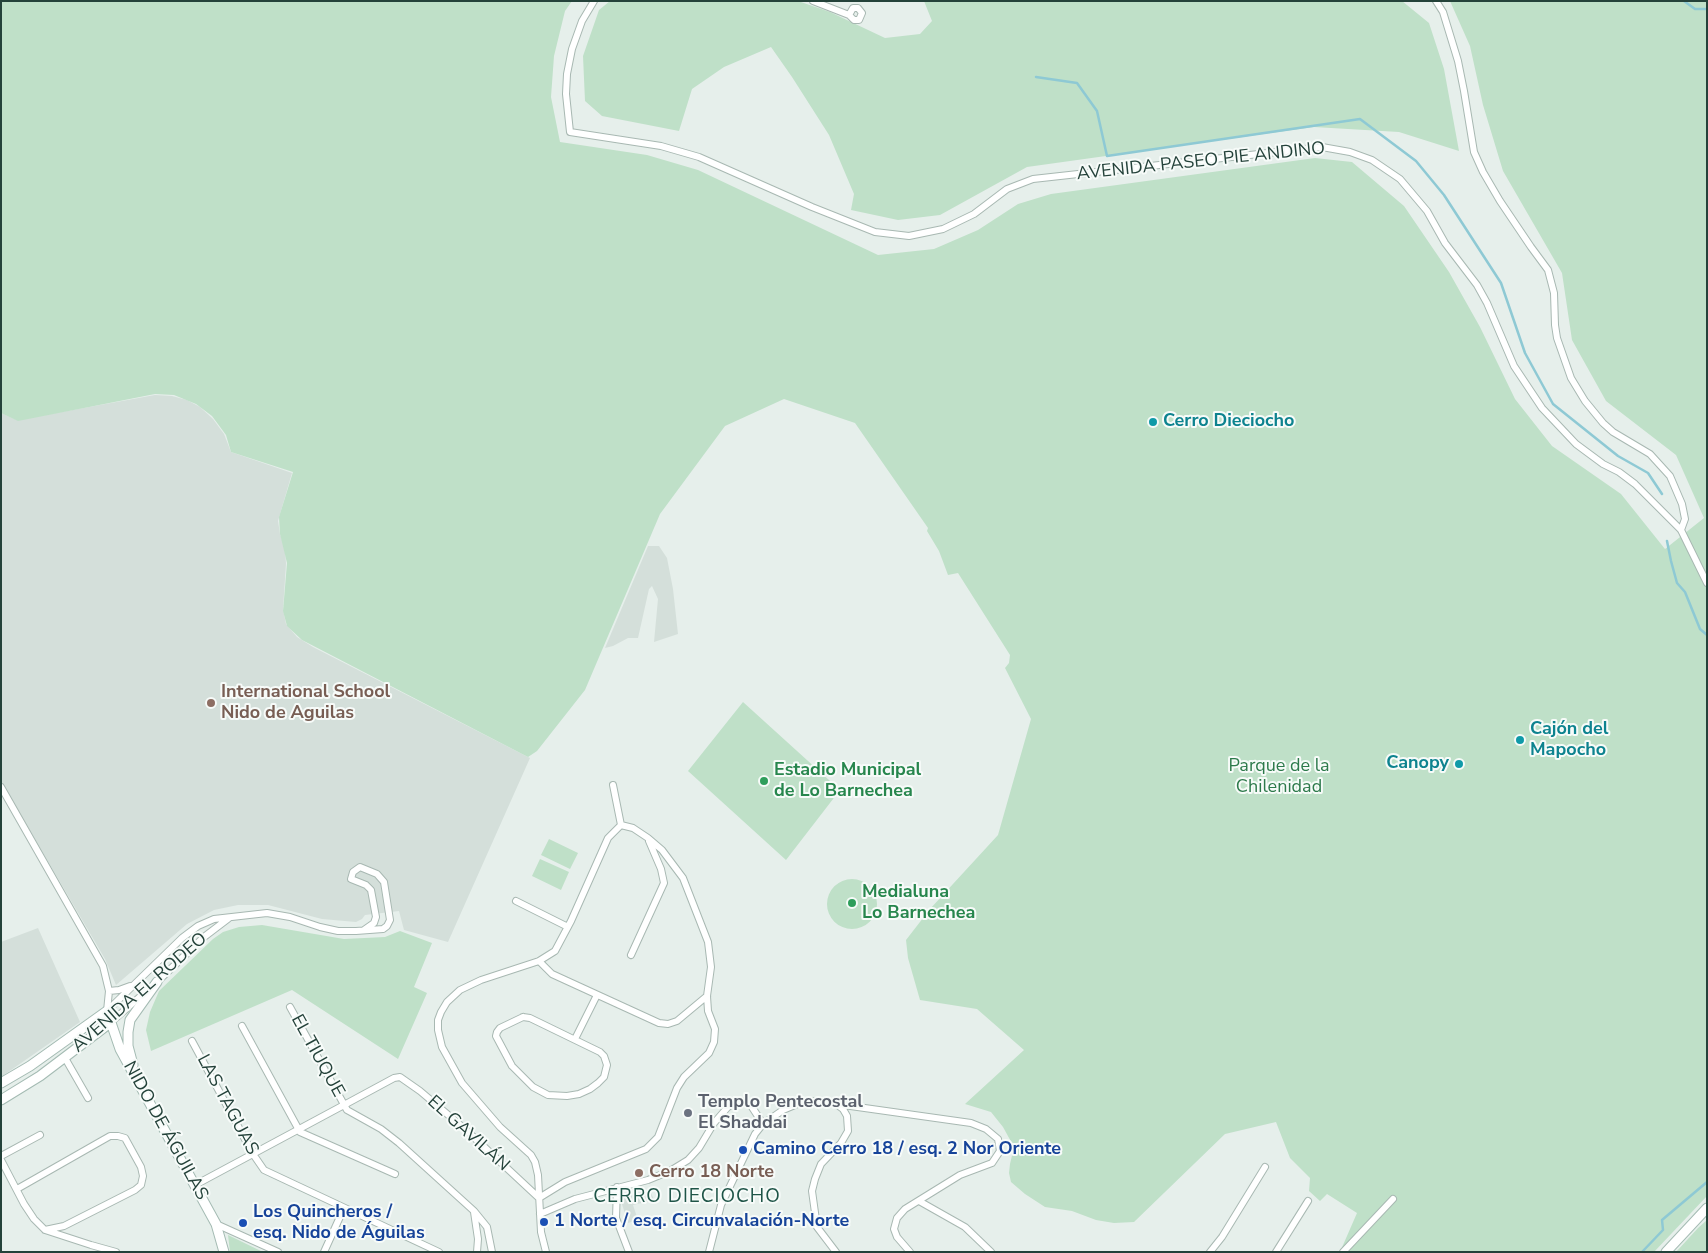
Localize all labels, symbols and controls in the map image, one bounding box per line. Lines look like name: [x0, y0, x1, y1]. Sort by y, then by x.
street label: AVENIDA PASEO PIE ANDINO: [1076, 138, 1326, 186]
place label: Cerro Dieciocho: [1163, 411, 1294, 433]
marker: Cerro Dieciocho: [1147, 416, 1159, 428]
place label: International School Nido de Aguilas: [221, 682, 390, 724]
marker: International School Nido de Aguilas: [205, 697, 217, 709]
place label: Cajón del Mapocho: [1530, 719, 1608, 762]
marker: Cajón del Mapocho: [1514, 734, 1526, 746]
place label: Canopy: [1386, 753, 1449, 775]
park label: Parque de la Chilenidad: [1228, 756, 1330, 799]
marker: Canopy: [1453, 758, 1465, 770]
place label: Estadio Municipal de Lo Barnechea: [774, 760, 921, 802]
marker: Estadio Municipal de Lo Barnechea: [758, 775, 770, 787]
place label: Medialuna Lo Barnechea: [862, 882, 975, 924]
marker: Medialuna Lo Barnechea: [846, 897, 858, 909]
street label: AVENIDA EL RODEO: [68, 928, 212, 1058]
street label: EL TIUQUE: [286, 1011, 348, 1101]
street label: LAS TAGUAS: [191, 1051, 263, 1159]
street label: NIDO DE ÁGUILAS: [118, 1058, 212, 1204]
street label: EL GAVILÁN: [423, 1092, 513, 1176]
place label: Templo Pentecostal El Shaddai: [698, 1092, 863, 1134]
marker: Templo Pentecostal El Shaddai: [682, 1107, 694, 1119]
place label: Camino Cerro 18 / esq. 2 Nor Oriente: [753, 1139, 1061, 1161]
marker: Camino Cerro 18 / esq. 2 Nor Oriente: [737, 1144, 749, 1156]
place label: Cerro 18 Norte: [649, 1162, 774, 1184]
marker: Cerro 18 Norte: [633, 1167, 645, 1179]
district label: CERRO DIECIOCHO: [591, 1186, 783, 1208]
place label: Los Quincheros / esq. Nido de Águilas: [253, 1202, 425, 1244]
place label: 1 Norte / esq. Circunvalación-Norte: [554, 1211, 849, 1233]
marker: 1 Norte / esq. Circunvalación-Norte: [538, 1216, 550, 1228]
marker: Los Quincheros / esq. Nido de Águilas: [237, 1217, 249, 1229]

